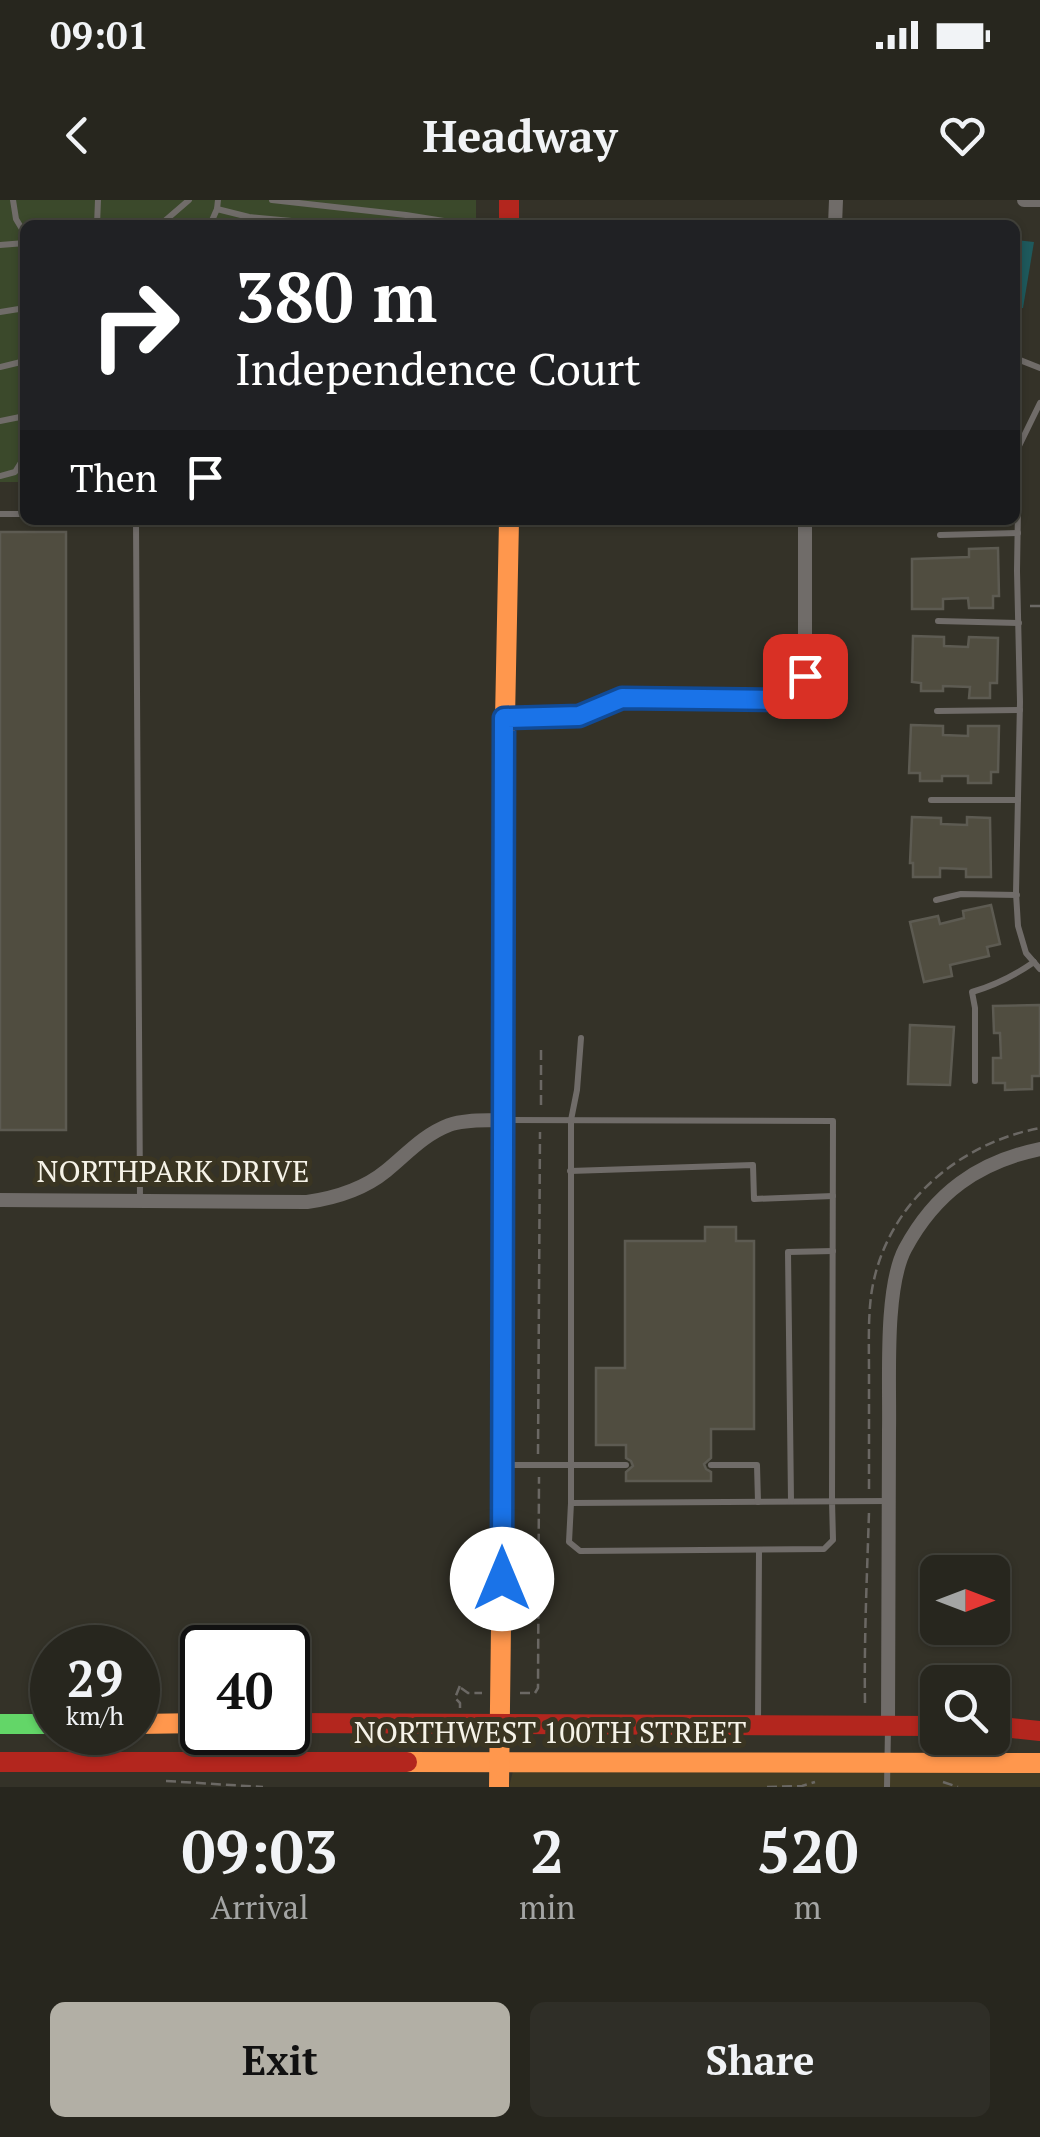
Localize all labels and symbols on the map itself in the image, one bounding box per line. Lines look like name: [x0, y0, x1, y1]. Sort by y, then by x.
pin: [763, 634, 848, 719]
street label: NORTHPARK DRIVE: [36, 1151, 310, 1191]
position arrow: [450, 1527, 554, 1631]
north arrow: [920, 1555, 1010, 1645]
speed limit sign: 40: [180, 1625, 310, 1755]
street label: NORTHWEST 100TH STREET: [354, 1712, 746, 1752]

